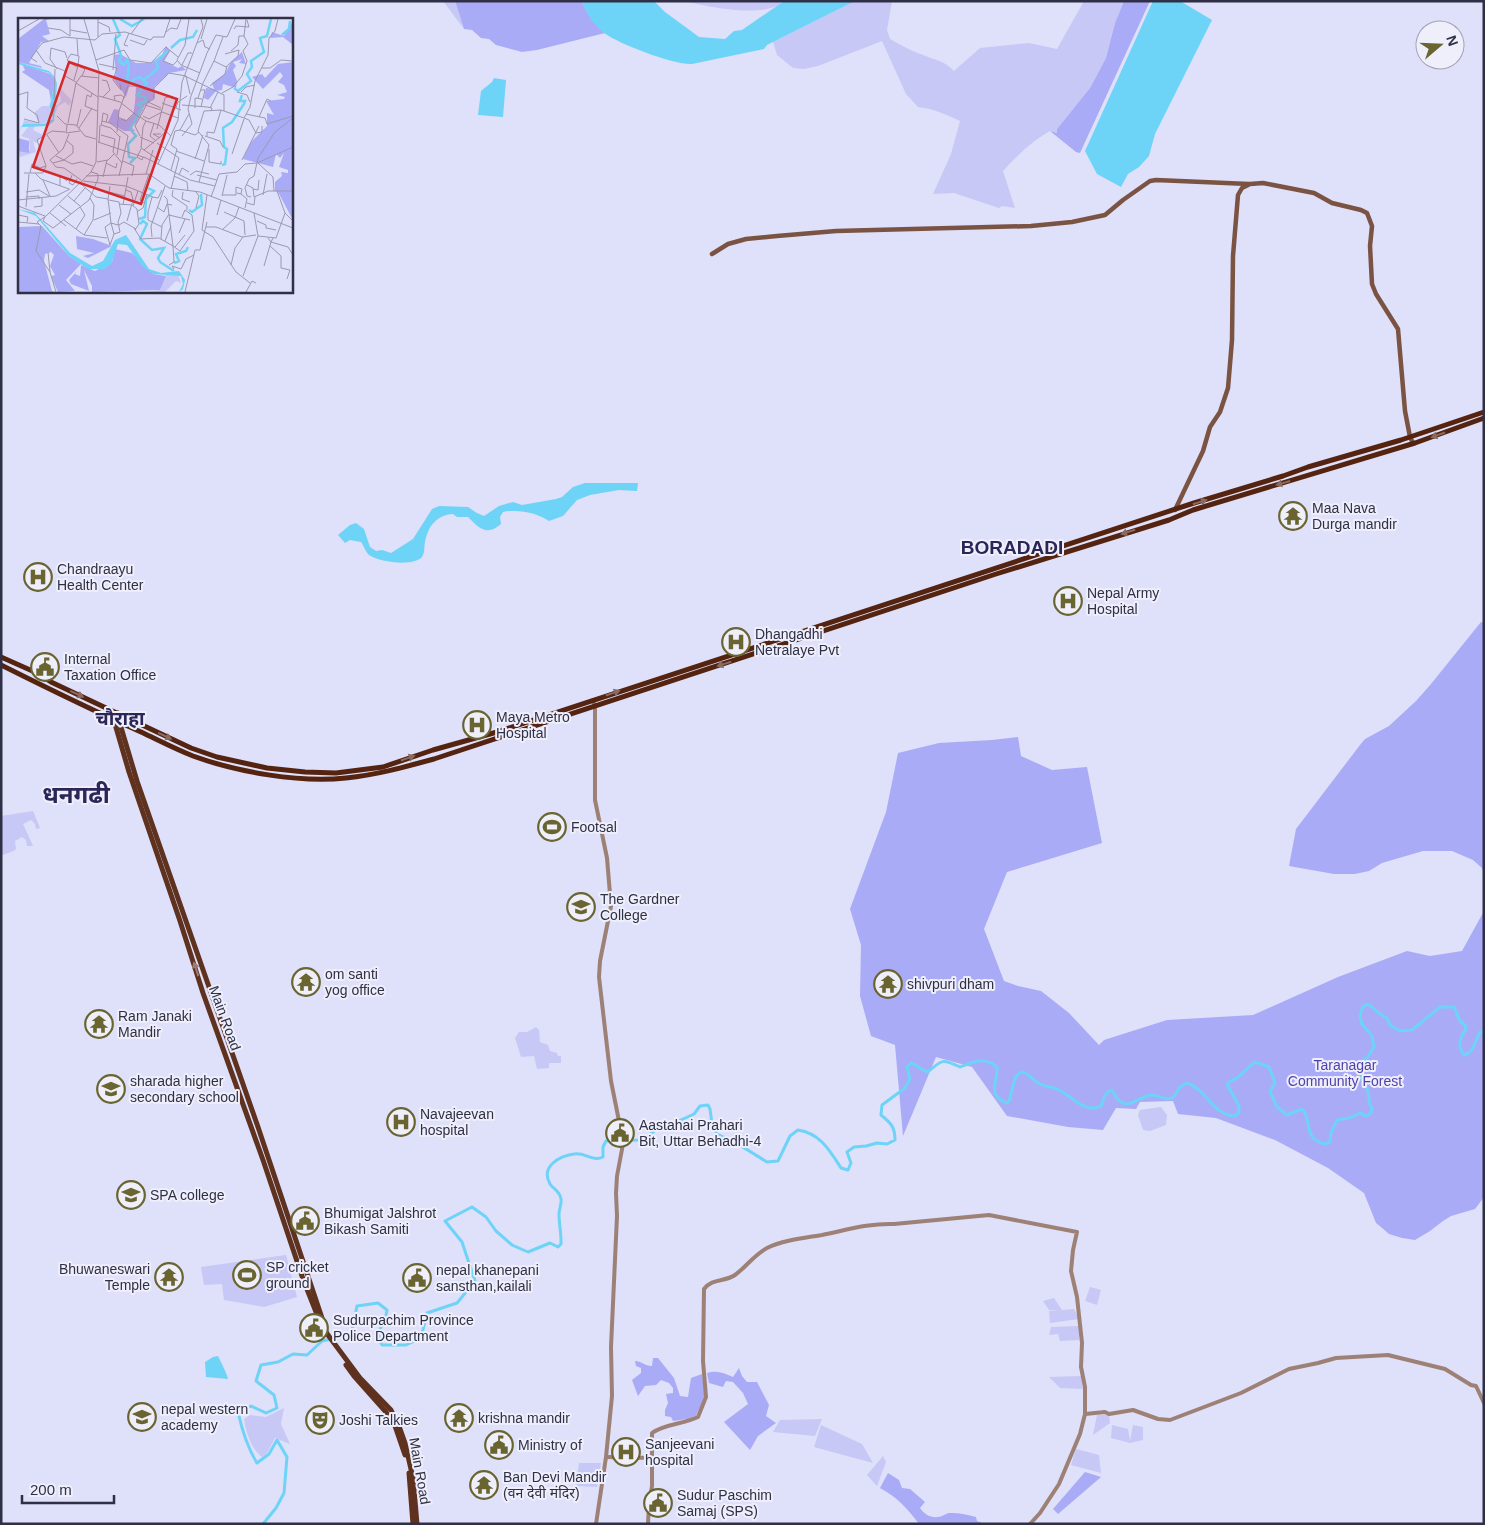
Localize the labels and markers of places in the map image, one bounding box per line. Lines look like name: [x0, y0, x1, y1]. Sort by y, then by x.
place label: Maa Nava Durga mandir: [1312, 500, 1397, 532]
temple icon: Maa Nava Durga mandir: [1278, 501, 1308, 531]
place label: Chandraayu Health Center: [57, 561, 144, 593]
hospital icon: Chandraayu Health Center: [23, 562, 53, 592]
place label: Nepal Army Hospital: [1087, 585, 1159, 617]
hospital icon: Nepal Army Hospital: [1053, 586, 1083, 616]
place label: Dhangadhi Netralaye Pvt: [755, 626, 839, 658]
hospital icon: Dhangadhi Netralaye Pvt: [721, 627, 751, 657]
place label: Internal Taxation Office: [64, 651, 157, 683]
public building icon: Internal Taxation Office: [30, 652, 60, 682]
place label: Maya Metro Hospital: [496, 709, 570, 741]
hospital icon: Maya Metro Hospital: [462, 710, 492, 740]
sports icon: Footsal: [537, 812, 567, 842]
place label: Footsal: [571, 819, 617, 835]
place label: The Gardner College: [600, 891, 680, 923]
school or university icon: The Gardner College: [566, 892, 596, 922]
place label: om santi yog office: [325, 966, 385, 998]
temple icon: om santi yog office: [291, 967, 321, 997]
temple icon: shivpuri dham: [873, 969, 903, 999]
place label: shivpuri dham: [907, 976, 994, 992]
place label: Ram Janaki Mandir: [118, 1008, 192, 1040]
temple icon: Ram Janaki Mandir: [84, 1009, 114, 1039]
place label: sharada higher secondary school: [130, 1073, 239, 1105]
school or university icon: sharada higher secondary school: [96, 1074, 126, 1104]
place label: Navajeevan hospital: [420, 1106, 494, 1138]
hospital icon: Navajeevan hospital: [386, 1107, 416, 1137]
place label: Aastahai Prahari Bit, Uttar Behadhi-4: [639, 1117, 761, 1149]
public building icon: Aastahai Prahari Bit, Uttar Behadhi-4: [605, 1118, 635, 1148]
school or university icon: SPA college: [116, 1180, 146, 1210]
place label: SPA college: [150, 1187, 225, 1203]
place label: Bhumigat Jalshrot Bikash Samiti: [324, 1205, 436, 1237]
public building icon: Bhumigat Jalshrot Bikash Samiti: [290, 1206, 320, 1236]
place label: SP cricket ground: [266, 1259, 329, 1291]
sports icon: SP cricket ground: [232, 1260, 262, 1290]
place label: Bhuwaneswari Temple: [59, 1261, 150, 1293]
temple icon: Bhuwaneswari Temple: [154, 1262, 184, 1292]
place label: nepal khanepani sansthan,kailali: [436, 1262, 539, 1294]
public building icon: nepal khanepani sansthan,kailali: [402, 1263, 432, 1293]
place label: Sudurpachim Province Police Department: [333, 1312, 474, 1344]
public building icon: Sudurpachim Province Police Department: [299, 1313, 329, 1343]
place label: nepal western academy: [161, 1401, 248, 1433]
school or university icon: nepal western academy: [127, 1402, 157, 1432]
temple icon: krishna mandir: [444, 1403, 474, 1433]
theatre icon: Joshi Talkies: [305, 1405, 335, 1435]
place label: krishna mandir: [478, 1410, 570, 1426]
place label: Joshi Talkies: [339, 1412, 418, 1428]
public building icon: Ministry of: [484, 1430, 514, 1460]
place label: Sanjeevani hospital: [645, 1436, 714, 1468]
place label: Ministry of: [518, 1437, 582, 1453]
hospital icon: Sanjeevani hospital: [611, 1437, 641, 1467]
place label: Ban Devi Mandir (वन देवी मंदिर): [503, 1469, 607, 1501]
temple icon: Ban Devi Mandir (वन देवी मंदिर): [469, 1470, 499, 1500]
place label: Sudur Paschim Samaj (SPS): [677, 1487, 772, 1519]
public building icon: Sudur Paschim Samaj (SPS): [643, 1488, 673, 1518]

